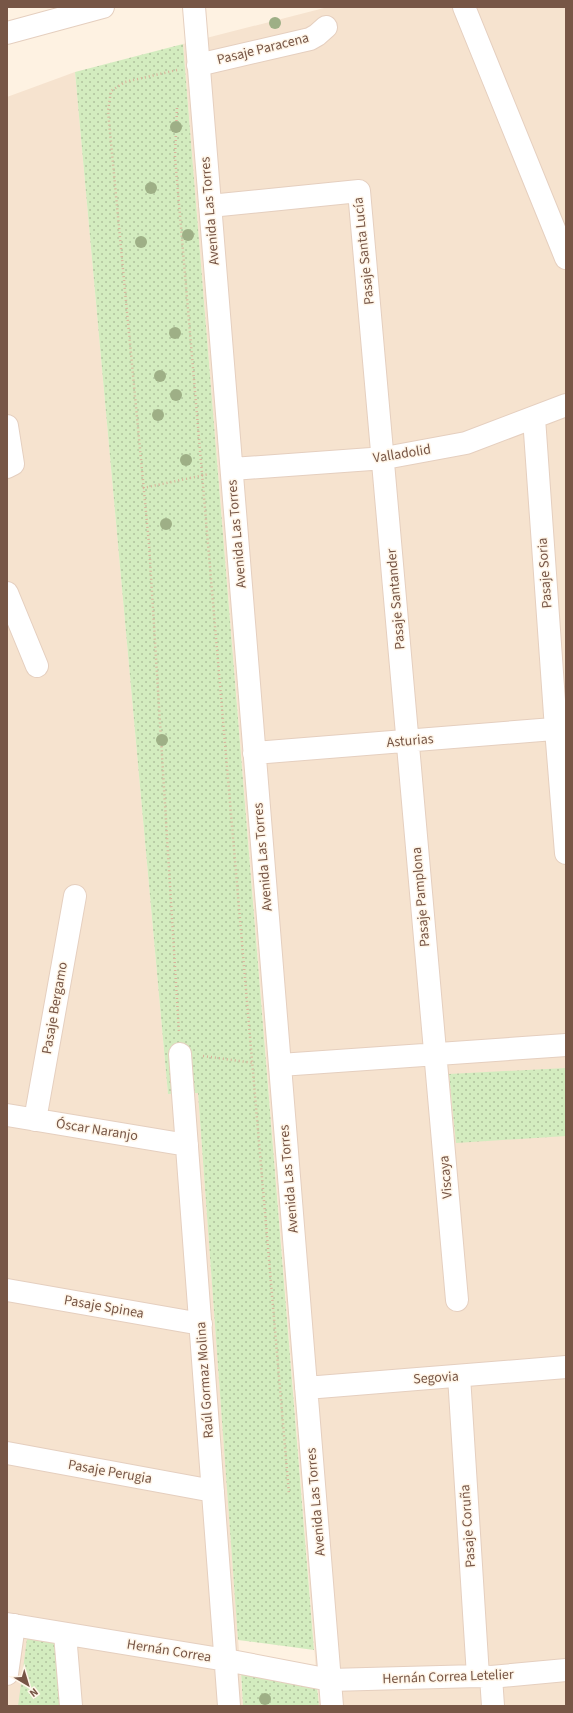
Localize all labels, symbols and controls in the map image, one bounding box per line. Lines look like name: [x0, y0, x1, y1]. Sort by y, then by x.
street label: Pasaje Paracena: [215, 28, 311, 70]
street label: Avenida Las Torres: [195, 156, 225, 266]
street label: Pasaje Santa Lucía: [348, 196, 380, 306]
street label: Valladolid: [372, 440, 432, 468]
street label: Avenida Las Torres: [222, 479, 252, 589]
street label: Pasaje Soria: [533, 537, 557, 609]
street label: Pasaje Santander: [382, 547, 410, 650]
street label: Asturias: [386, 729, 434, 753]
street label: Avenida Las Torres: [248, 802, 278, 912]
street label: Pasaje Pamplona: [407, 846, 435, 948]
street label: Pasaje Bergamo: [37, 960, 73, 1056]
street label: Óscar Naranjo: [55, 1114, 139, 1146]
street label: Avenida Las Torres: [274, 1124, 304, 1234]
street label: Viscaya: [434, 1155, 458, 1199]
street label: Pasaje Spinea: [63, 1290, 145, 1324]
street label: Raúl Gormaz Molina: [191, 1321, 219, 1439]
street label: Segovia: [412, 1366, 460, 1390]
street label: Avenida Las Torres: [301, 1447, 331, 1557]
street label: Pasaje Perugia: [66, 1455, 154, 1489]
street label: Pasaje Coruña: [455, 1484, 481, 1568]
street label: Hernán Correa: [125, 1634, 213, 1668]
north arrow: [8, 1665, 48, 1705]
street label: Hernán Correa Letelier: [382, 1665, 514, 1689]
text: N: [26, 1684, 41, 1701]

